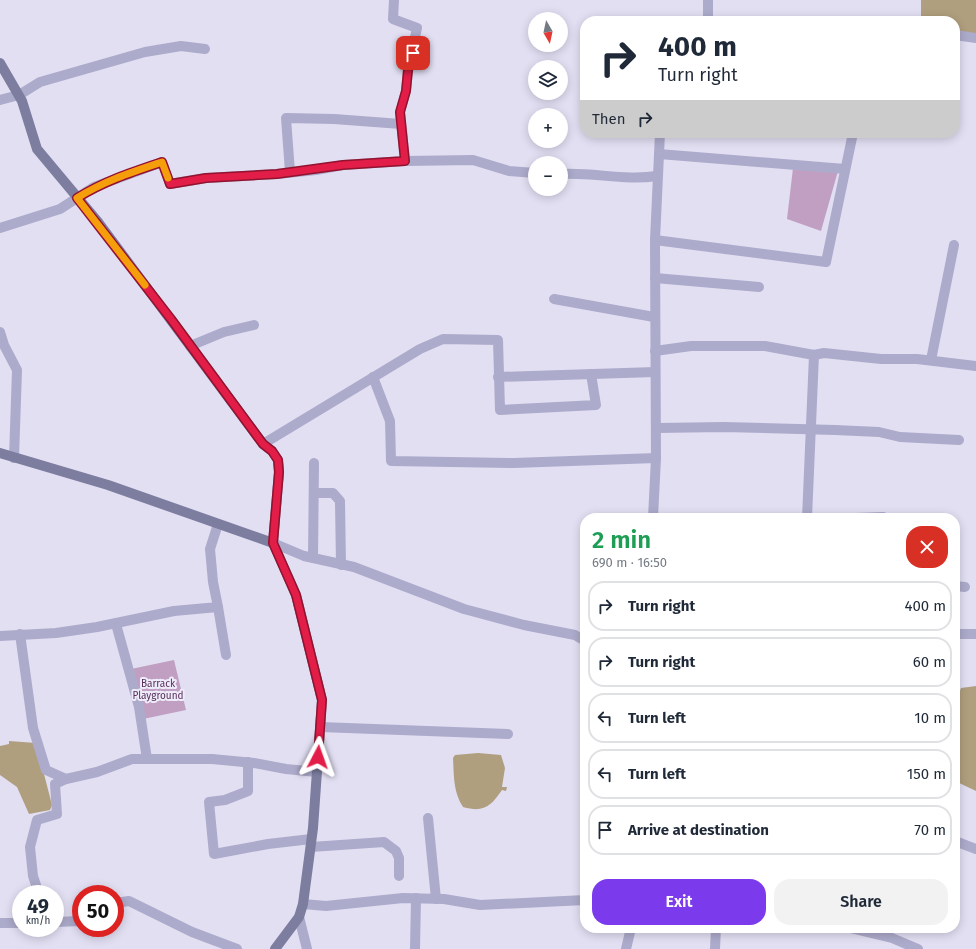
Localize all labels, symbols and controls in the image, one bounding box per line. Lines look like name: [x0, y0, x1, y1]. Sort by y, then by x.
north arrow: [528, 12, 568, 52]
map controls: [528, 12, 568, 196]
text: 400 m: [658, 30, 737, 63]
icon: right: [592, 32, 644, 84]
pin: [396, 36, 430, 70]
icon: arrive: [402, 42, 424, 64]
button: layers: [528, 60, 568, 100]
text: Turn right: [658, 64, 738, 86]
button: +: [528, 108, 568, 148]
icon: right: [634, 108, 656, 130]
text: Then: [592, 110, 626, 128]
button: −: [528, 156, 568, 196]
text: 2 min: [592, 526, 651, 554]
button: close: [906, 526, 948, 568]
text: 690 m · 16:50: [592, 555, 667, 570]
icon: right: [594, 595, 616, 617]
text: Turn right: [628, 597, 695, 615]
text: 400 m: [904, 597, 946, 615]
icon: right: [594, 651, 616, 673]
text: Turn right: [628, 653, 695, 671]
text: 60 m: [913, 653, 946, 671]
park label: Barrack Playground: [132, 678, 184, 702]
icon: left: [594, 707, 616, 729]
text: Turn left: [628, 709, 686, 727]
text: 10 m: [914, 709, 946, 727]
position arrow: [297, 736, 339, 778]
icon: left: [594, 763, 616, 785]
text: Turn left: [628, 765, 686, 783]
text: 150 m: [907, 765, 946, 783]
icon: arrive: [594, 819, 616, 841]
text: Arrive at destination: [628, 821, 769, 839]
text: 70 m: [914, 821, 946, 839]
button: Exit: [592, 879, 766, 925]
button: Share: [774, 879, 948, 925]
speed limit sign: 50: [72, 885, 124, 937]
text: 49: [27, 894, 49, 918]
text: km/h: [26, 915, 50, 927]

